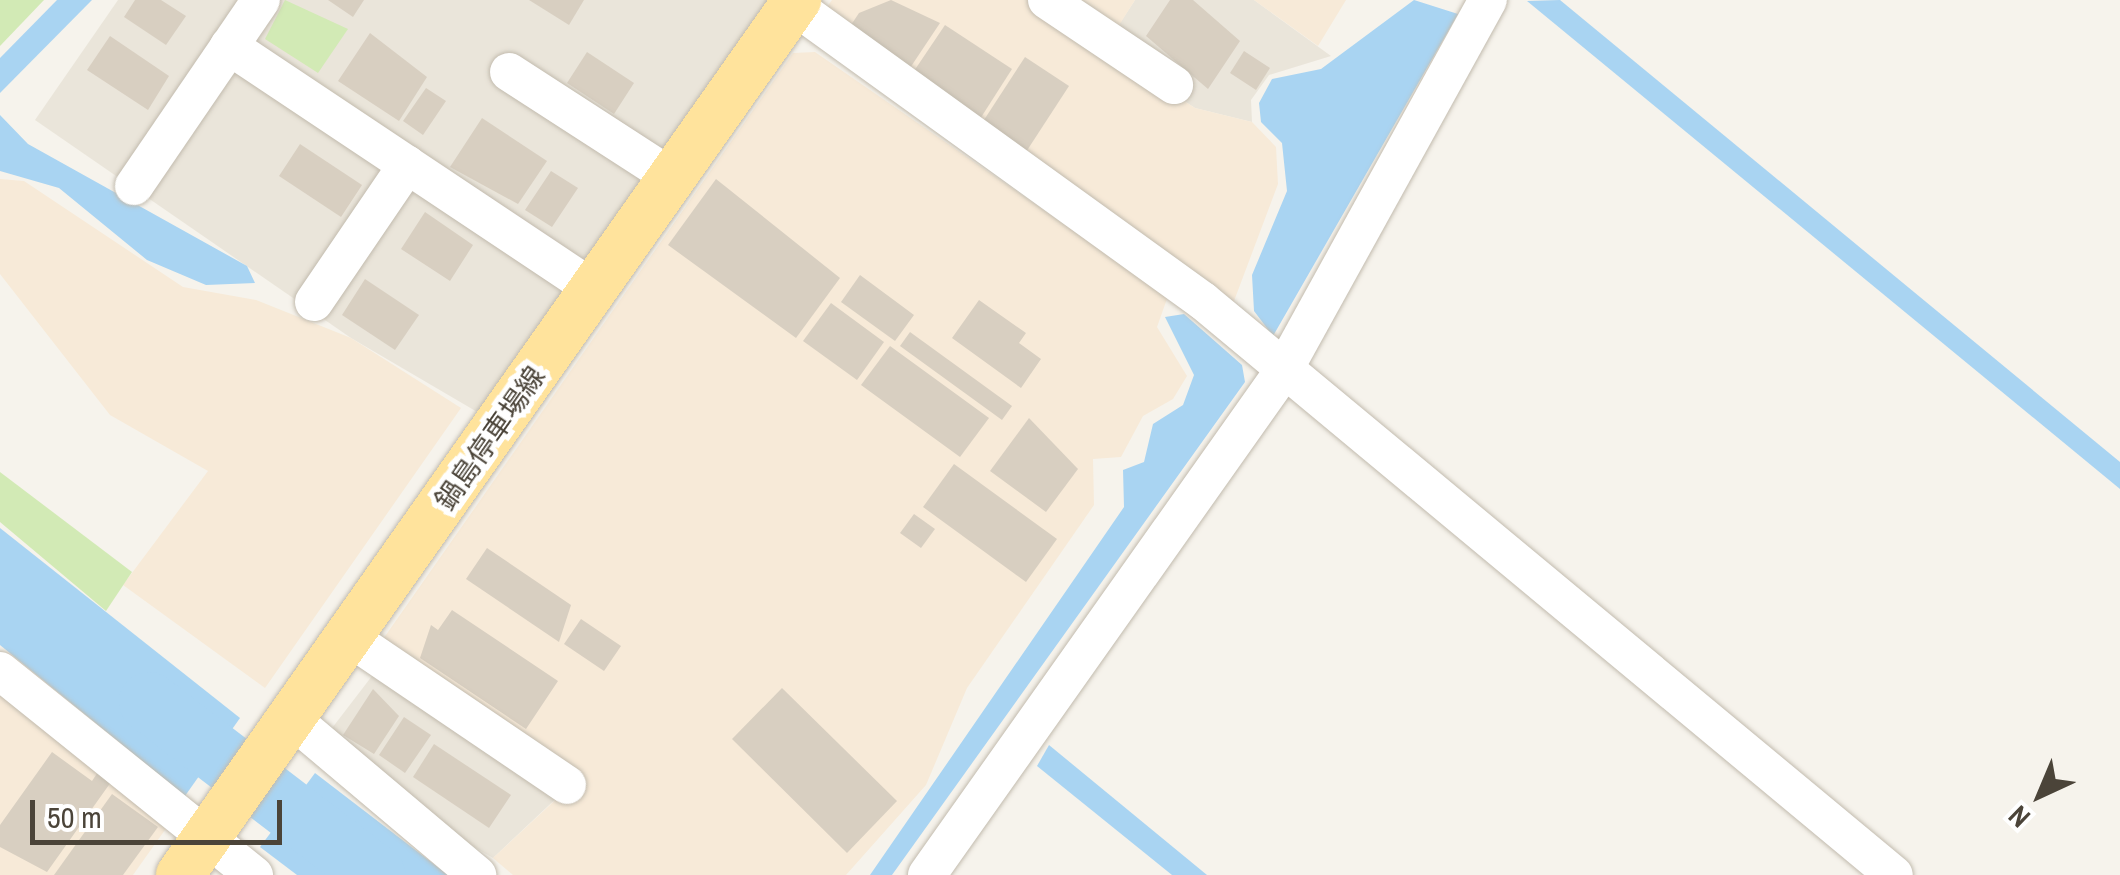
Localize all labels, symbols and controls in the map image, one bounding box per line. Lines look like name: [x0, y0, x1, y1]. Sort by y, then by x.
street label: 鍋島停車場線: [428, 360, 552, 516]
north arrow: [1990, 745, 2090, 845]
scale bar: [35, 780, 288, 842]
text: 50 m: [47, 797, 102, 837]
text: N: [2000, 797, 2038, 836]

